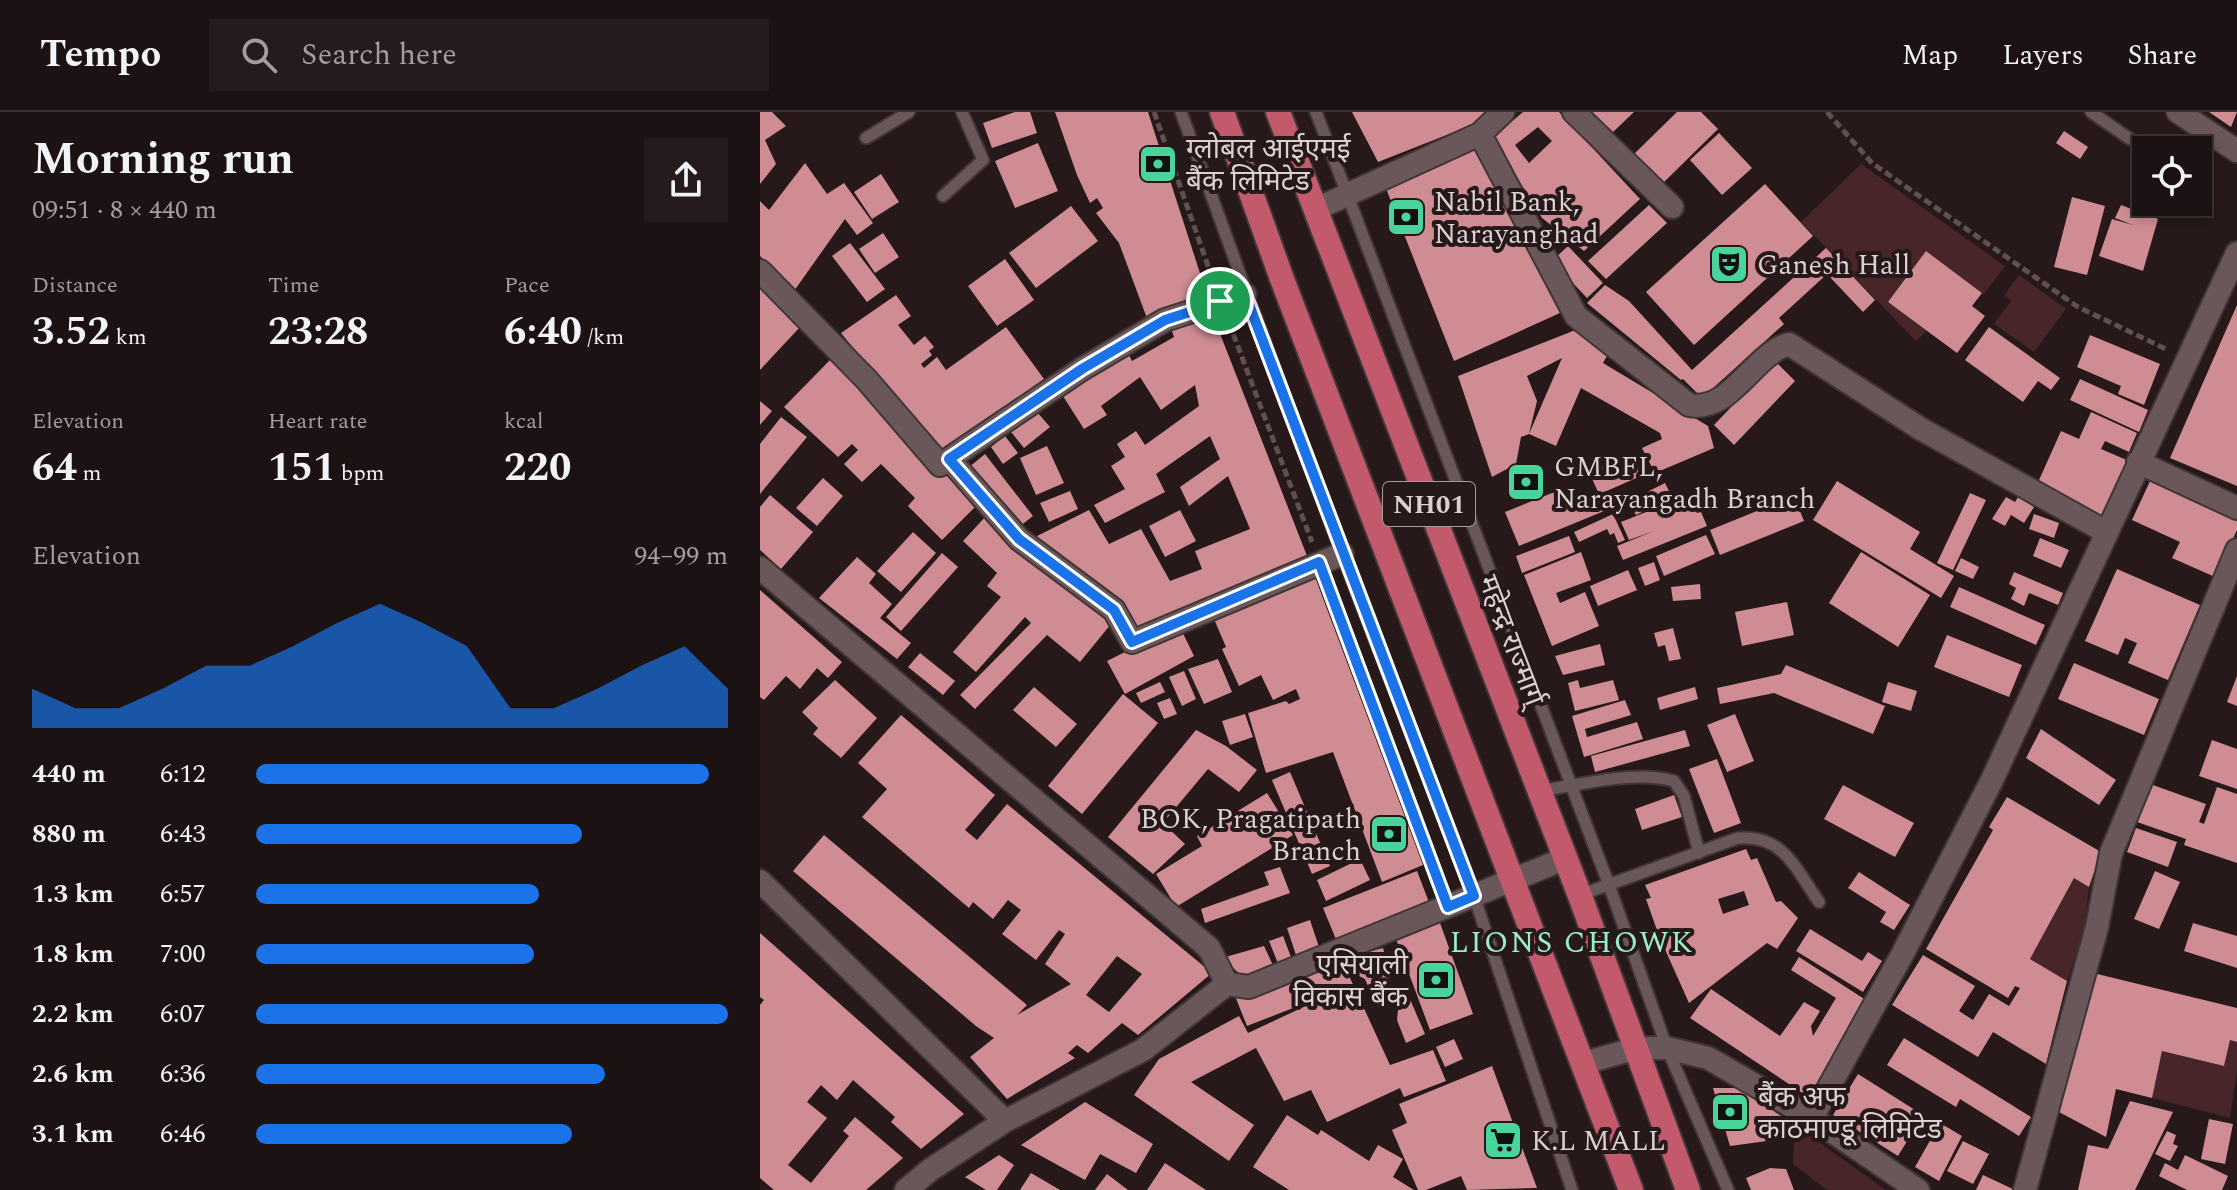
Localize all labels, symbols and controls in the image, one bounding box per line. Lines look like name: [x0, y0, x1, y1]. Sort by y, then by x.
search box: [209, 19, 769, 91]
text: Tempo: [40, 26, 161, 84]
text: Search here: [301, 32, 457, 78]
icon: search: [237, 33, 281, 77]
text: Map: [1902, 34, 1958, 77]
text: Layers: [2002, 34, 2084, 77]
text: Share: [2128, 34, 2197, 77]
text: Morning run: [32, 126, 294, 193]
place label: ग्लोबल आईएमई बैंक लिमिटेड: [1186, 128, 1352, 203]
map controls: [2132, 136, 2212, 216]
button: locate: [2132, 136, 2212, 216]
button: share: [644, 138, 728, 222]
bank icon: ग्लोबल आईएमई बैंक लिमिटेड: [1137, 143, 1179, 185]
place label: Nabil Bank, Narayanghad: [1434, 181, 1599, 256]
text: 09:51 · 8 × 440 m: [32, 190, 217, 230]
bank icon: Nabil Bank, Narayanghad: [1385, 196, 1427, 238]
theatre icon: Ganesh Hall: [1708, 243, 1750, 285]
place label: Ganesh Hall: [1757, 244, 1910, 287]
pin: [1186, 267, 1254, 335]
text: Distance: [32, 269, 118, 302]
text: Time: [268, 269, 319, 302]
text: Pace: [504, 269, 550, 302]
icon: arrive: [1198, 279, 1242, 323]
text: 3.52: [32, 302, 110, 363]
text: 23:28: [268, 302, 368, 363]
text: 6:40: [504, 302, 582, 363]
text: km: [110, 321, 147, 354]
text: /km: [582, 321, 624, 354]
text: Elevation: [32, 405, 124, 438]
text: Heart rate: [268, 405, 368, 438]
text: kcal: [504, 405, 544, 438]
text: 64: [32, 438, 77, 499]
text: 151: [268, 438, 335, 499]
text: 220: [504, 438, 571, 499]
place label: GMBFL, Narayangadh Branch: [1554, 446, 1815, 521]
text: m: [77, 457, 101, 490]
text: bpm: [335, 457, 385, 490]
bank icon: GMBFL, Narayangadh Branch: [1505, 461, 1547, 503]
road number: NH01: [1383, 482, 1475, 526]
text: Elevation: [32, 536, 141, 576]
text: 94–99 m: [634, 536, 728, 576]
street label: महेन्द्र राज्मार्ग्: [1466, 569, 1557, 716]
text: 440 m: [32, 754, 106, 794]
text: 6:12: [160, 754, 206, 794]
place label: BOK, Pragatipath Branch: [1140, 798, 1361, 873]
bank icon: BOK, Pragatipath Branch: [1368, 813, 1410, 855]
text: 880 m: [32, 814, 106, 854]
text: 6:43: [160, 814, 206, 854]
text: 1.3 km: [32, 874, 114, 914]
text: 6:57: [160, 874, 206, 914]
district label: LIONS CHOWK: [1450, 920, 1694, 966]
text: 1.8 km: [32, 934, 114, 974]
text: 7:00: [160, 934, 206, 974]
place label: एसियाली विकास बैंक: [1293, 944, 1409, 1019]
bank icon: एसियाली विकास बैंक: [1415, 959, 1457, 1001]
text: 2.2 km: [32, 994, 114, 1034]
text: 6:07: [160, 994, 206, 1034]
text: 2.6 km: [32, 1054, 114, 1094]
text: 6:36: [160, 1054, 206, 1094]
place label: बैंक अफ काठमाण्डू लिमिटेड: [1758, 1076, 1943, 1151]
bank icon: बैंक अफ काठमाण्डू लिमिटेड: [1709, 1091, 1751, 1133]
text: 3.1 km: [32, 1114, 114, 1154]
text: 6:46: [160, 1114, 206, 1154]
supermarket icon: K.L MALL: [1482, 1119, 1524, 1161]
place label: K.L MALL: [1531, 1120, 1666, 1163]

